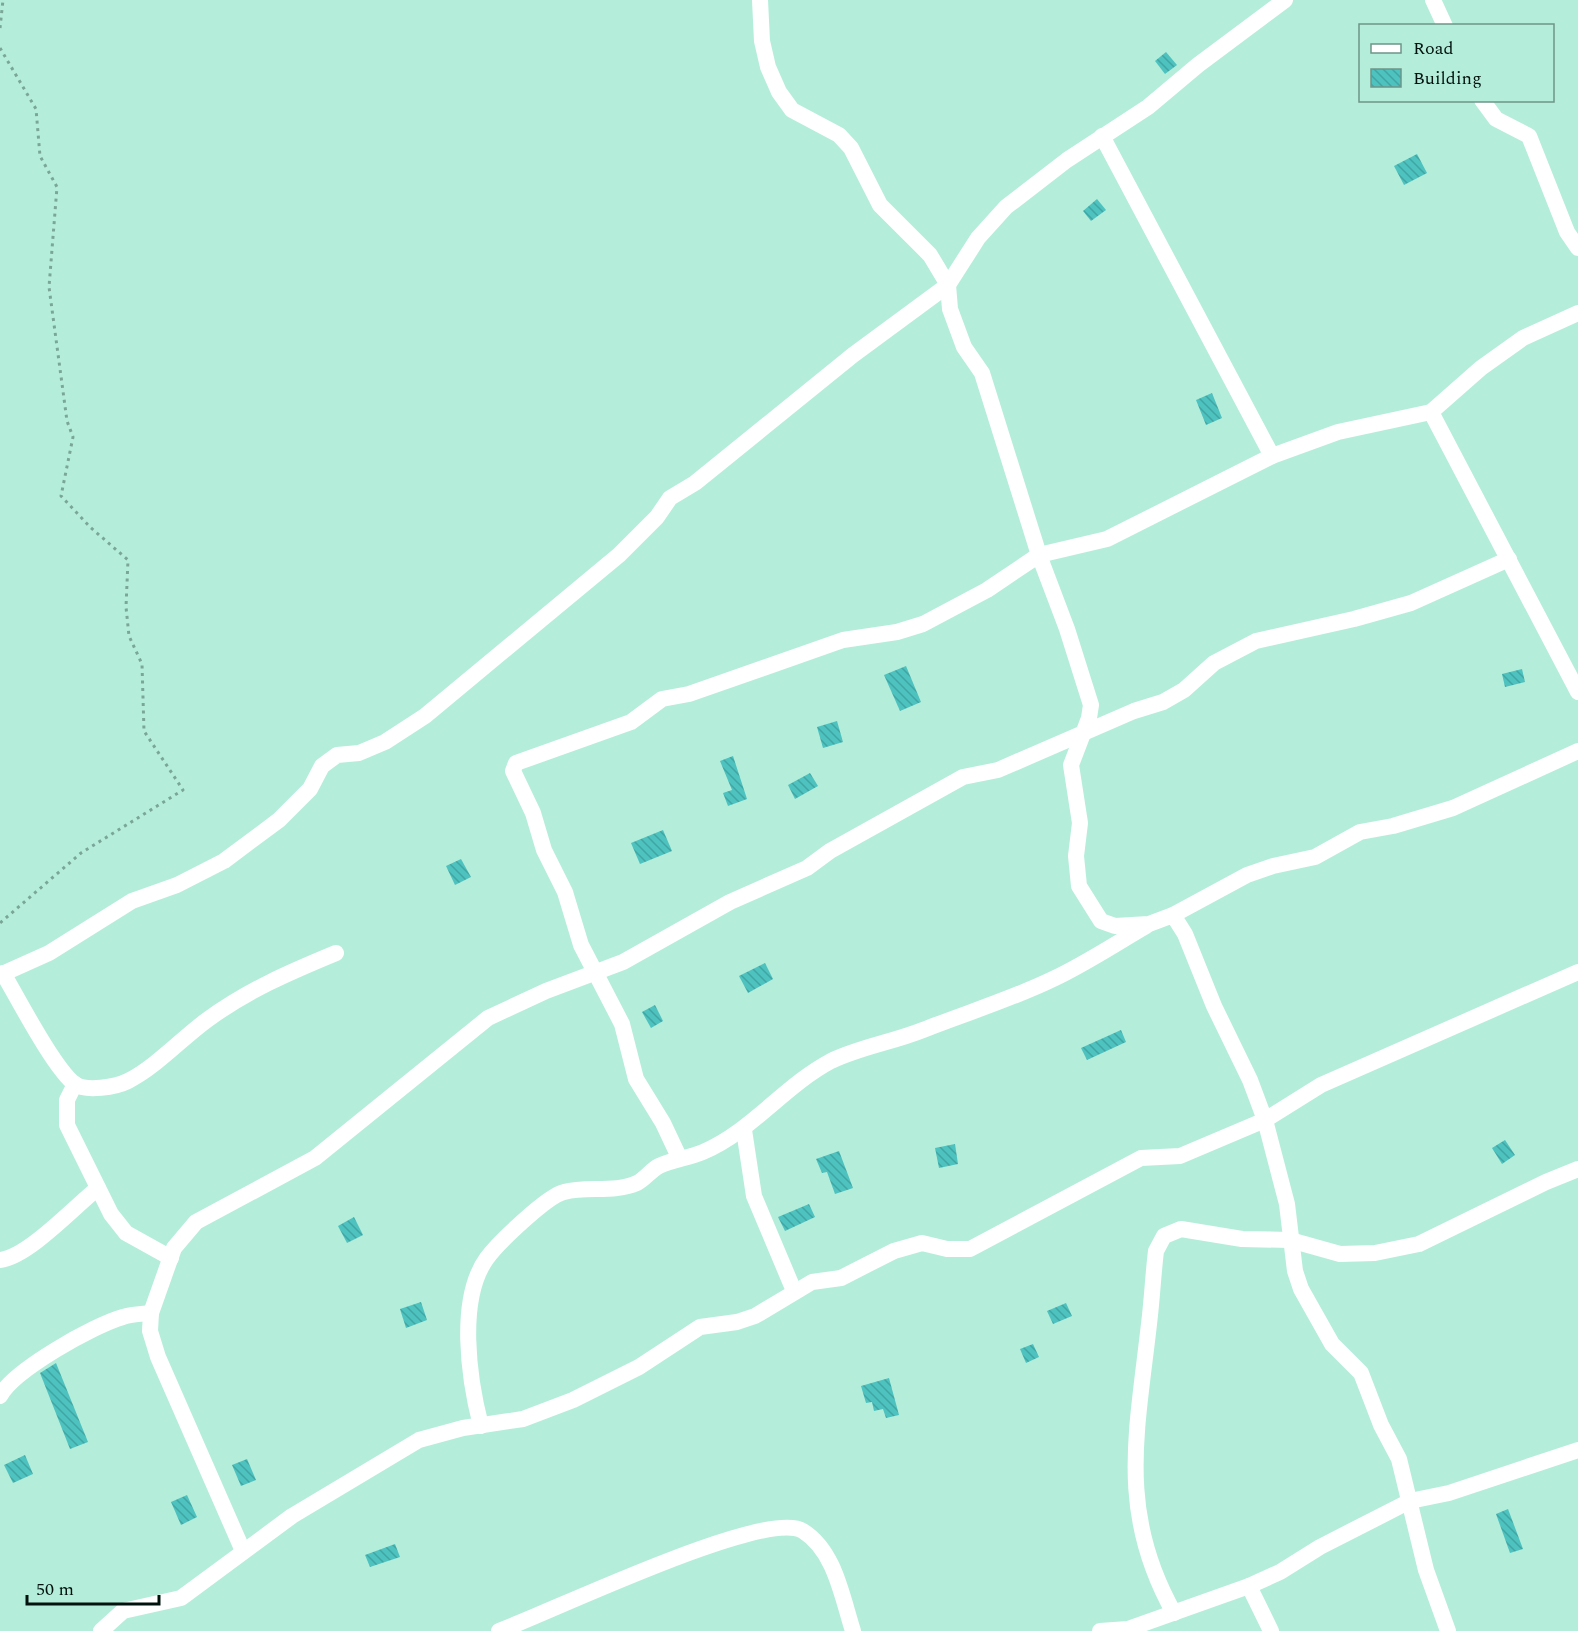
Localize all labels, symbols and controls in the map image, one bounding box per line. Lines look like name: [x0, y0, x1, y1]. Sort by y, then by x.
legend: [1359, 24, 1554, 102]
text: Road: [1413, 35, 1454, 62]
text: Building: [1413, 65, 1482, 92]
scale bar: [27, 1568, 159, 1606]
text: 50 m: [36, 1576, 74, 1603]

